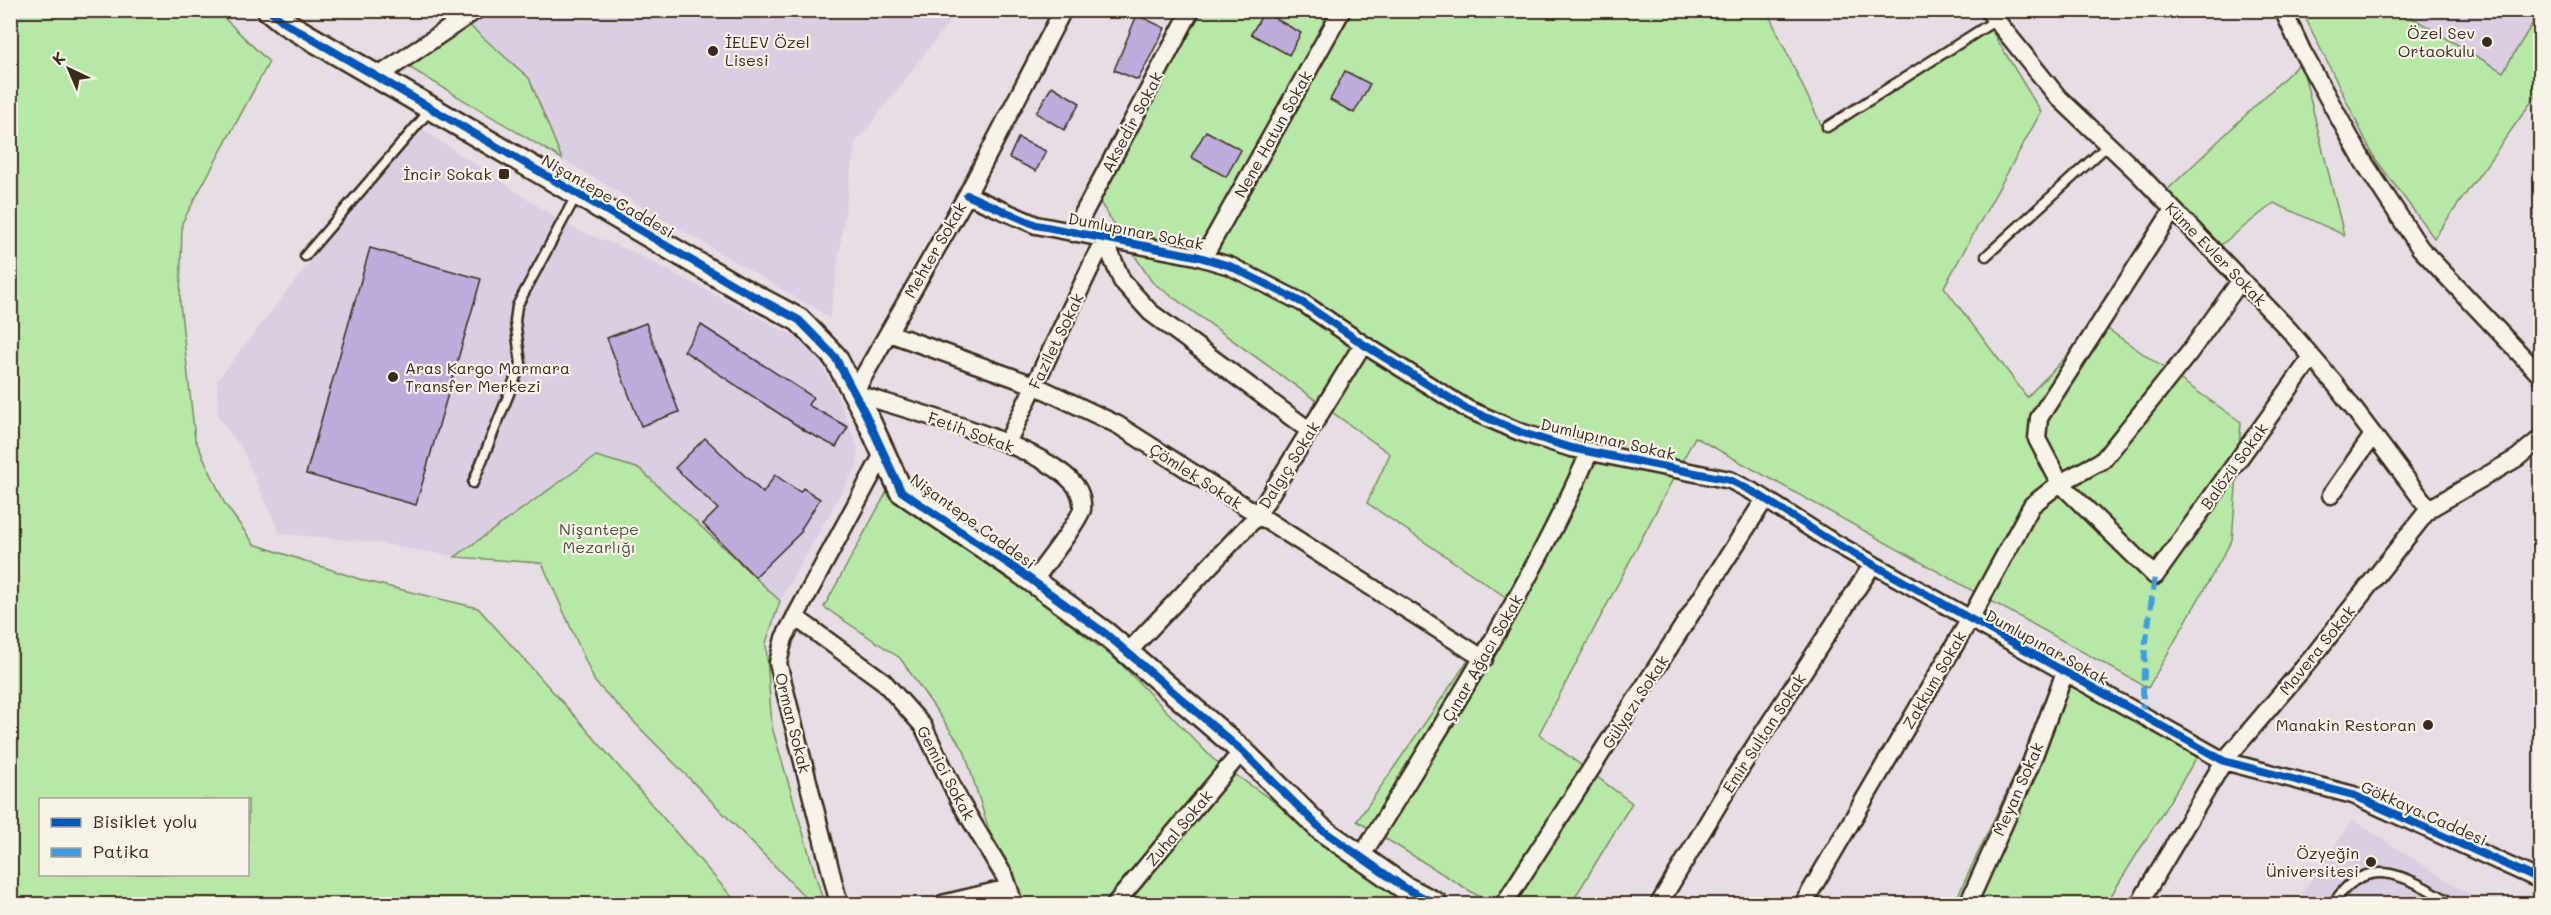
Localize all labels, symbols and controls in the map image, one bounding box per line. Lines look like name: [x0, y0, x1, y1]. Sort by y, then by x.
place label: Özel Sev Ortaokulu: [2398, 22, 2475, 61]
place label: İELEV Özel Lisesi: [725, 31, 810, 70]
marker: Özel Sev Ortaokulu: [2480, 35, 2494, 49]
north arrow: [39, 39, 99, 99]
marker: İELEV Özel Lisesi: [706, 44, 720, 58]
text: K: [47, 47, 69, 69]
street label: Nene Hatun Sokak: [1229, 66, 1316, 201]
street label: Aksedir Sokak: [1096, 68, 1167, 176]
street label: Nişantepe Caddesi: [538, 149, 678, 242]
place label: İncir Sokak: [403, 163, 492, 184]
marker: İncir Sokak: [497, 167, 511, 181]
street label: Küme Evler Sokak: [2161, 197, 2271, 310]
street label: Mehter Sokak: [899, 198, 970, 301]
street label: Dumlupınar Sokak: [1067, 207, 1206, 254]
street label: Fazilet Sokak: [1023, 289, 1088, 392]
place label: Aras Kargo Marmara Transfer Merkezi: [405, 357, 570, 396]
marker: Aras Kargo Marmara Transfer Merkezi: [386, 370, 400, 384]
street label: Fetih Sokak: [925, 406, 1017, 457]
street label: Dumlupınar Sokak: [1539, 413, 1678, 464]
street label: Dalgıç Sokak: [1253, 417, 1324, 512]
street label: Balözü Sokak: [2195, 418, 2272, 513]
street label: Çömlek Sokak: [1146, 438, 1247, 513]
street label: Nişantepe Caddesi: [907, 468, 1040, 573]
park label: Nişantepe Mezarlığı: [559, 518, 639, 557]
street label: Çınar Ağacı Sokak: [1437, 590, 1527, 725]
street label: Mavera Sokak: [2274, 600, 2359, 699]
street label: Dumlupınar Sokak: [1982, 604, 2113, 689]
street label: Zakkum Sokak: [1897, 627, 1970, 733]
street label: Gülyazı Sokak: [1597, 651, 1673, 753]
street label: Emir Sultan Sokak: [1717, 669, 1810, 796]
street label: Orman Sokak: [771, 670, 816, 775]
place label: Manakin Restoran: [2276, 714, 2416, 735]
marker: Manakin Restoran: [2421, 718, 2435, 732]
street label: Gemici Sokak: [913, 722, 980, 824]
street label: Meyan Sokak: [1988, 739, 2048, 839]
street label: Gökkaya Caddesi: [2358, 775, 2491, 850]
street label: Zuhal Sokak: [1141, 785, 1217, 870]
legend: [39, 798, 249, 876]
text: Bisiklet yolu: [93, 809, 197, 833]
text: Patika: [93, 839, 149, 863]
place label: Özyeğin Üniversitesi: [2266, 842, 2359, 881]
marker: Özyeğin Üniversitesi: [2364, 855, 2378, 869]

